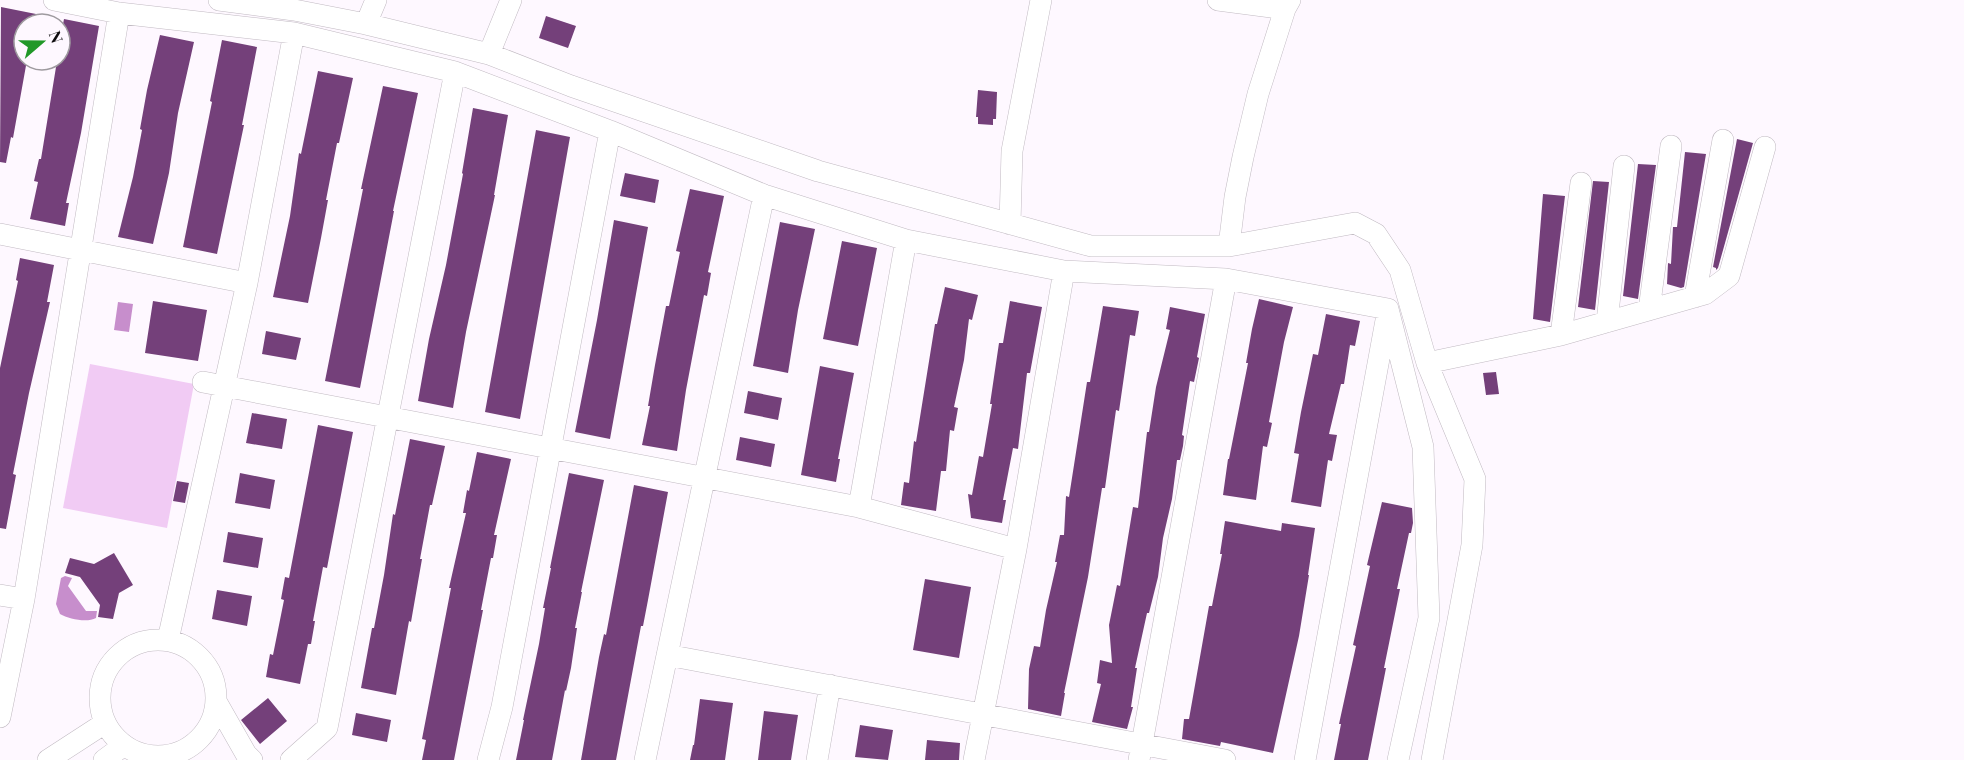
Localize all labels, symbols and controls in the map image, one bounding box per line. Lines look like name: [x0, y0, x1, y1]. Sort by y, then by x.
north arrow: [12, 12, 72, 72]
text: N: [45, 28, 69, 46]

